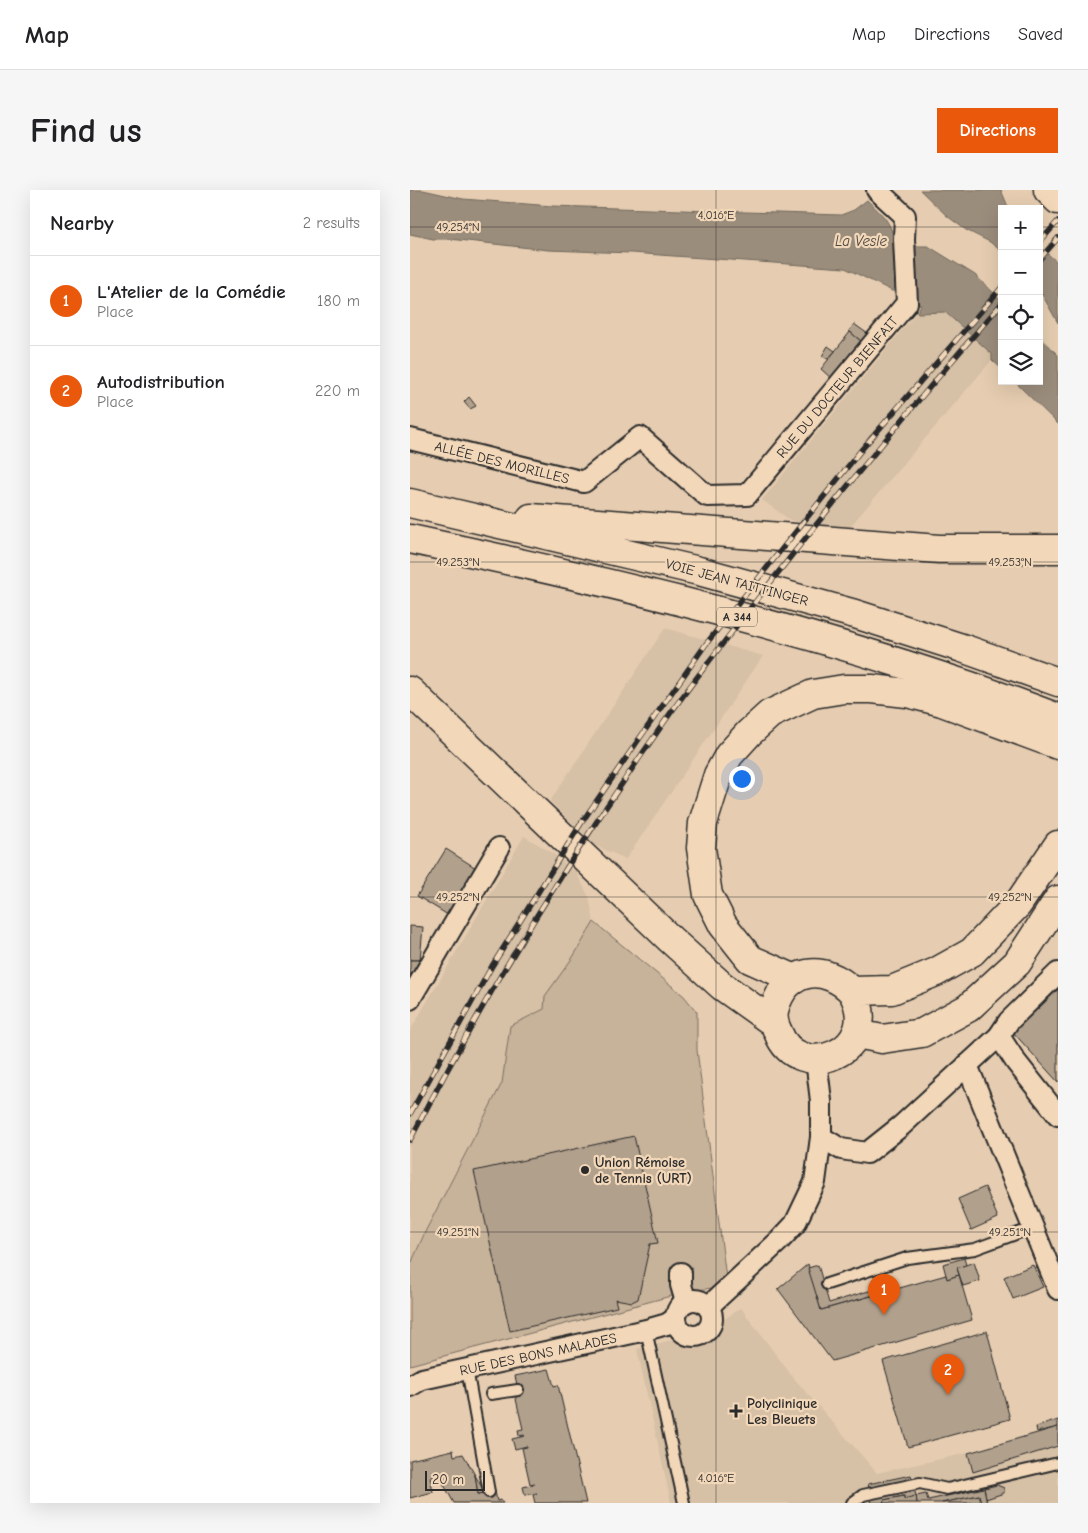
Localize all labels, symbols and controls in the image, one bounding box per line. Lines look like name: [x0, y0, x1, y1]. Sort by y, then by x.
text: Map: [25, 21, 69, 49]
text: Map: [852, 24, 886, 45]
text: Directions: [914, 24, 990, 45]
text: Saved: [1018, 24, 1063, 45]
button: Directions: [937, 108, 1058, 153]
text: Find us: [30, 110, 142, 151]
map controls: [998, 205, 1043, 385]
button: +: [998, 205, 1043, 250]
text: 4.016°E: [698, 208, 734, 222]
text: Nearby: [50, 211, 114, 235]
text: 2 results: [303, 214, 360, 232]
text: 49.254°N: [436, 220, 480, 234]
water label: La Vesle: [835, 232, 887, 250]
button: −: [998, 250, 1043, 295]
text: L'Atelier de la Comédie: [97, 281, 286, 303]
text: 1: [63, 292, 69, 310]
text: 180 m: [317, 292, 360, 310]
button: locate: [998, 295, 1043, 340]
text: Place: [97, 303, 133, 321]
street label: RUE DU DOCTEUR BIENFAIT: [773, 312, 902, 462]
button: layers: [998, 340, 1043, 385]
text: Autodistribution: [97, 371, 225, 393]
text: 2: [62, 382, 70, 400]
text: 220 m: [315, 382, 360, 400]
text: Place: [97, 393, 133, 411]
street label: ALLÉE DES MORILLES: [433, 438, 571, 487]
text: 49.253°N: [436, 555, 480, 569]
street label: VOIE JEAN TAITTINGER: [664, 555, 810, 610]
text: 49.253°N: [988, 555, 1032, 569]
road number: A 344: [717, 608, 757, 627]
your location: [729, 766, 755, 792]
text: 49.252°N: [436, 890, 480, 904]
text: 49.252°N: [988, 890, 1032, 904]
place label: Union Rémoise de Tennis (URT): [595, 1154, 692, 1187]
marker: Union Rémoise de Tennis (URT): [579, 1164, 591, 1176]
text: 49.251°N: [437, 1225, 479, 1239]
text: 49.251°N: [989, 1225, 1031, 1239]
pin: 1: [868, 1274, 900, 1315]
street label: RUE DES BONS MALADES: [458, 1329, 618, 1379]
pin: 2: [932, 1354, 964, 1395]
place label: Polyclinique Les Bleuets: [747, 1395, 817, 1428]
marker: Polyclinique Les Bleuets: [729, 1404, 743, 1418]
scale bar: [425, 1468, 485, 1491]
text: 20 m: [432, 1471, 464, 1488]
text: 4.016°E: [698, 1471, 734, 1485]

